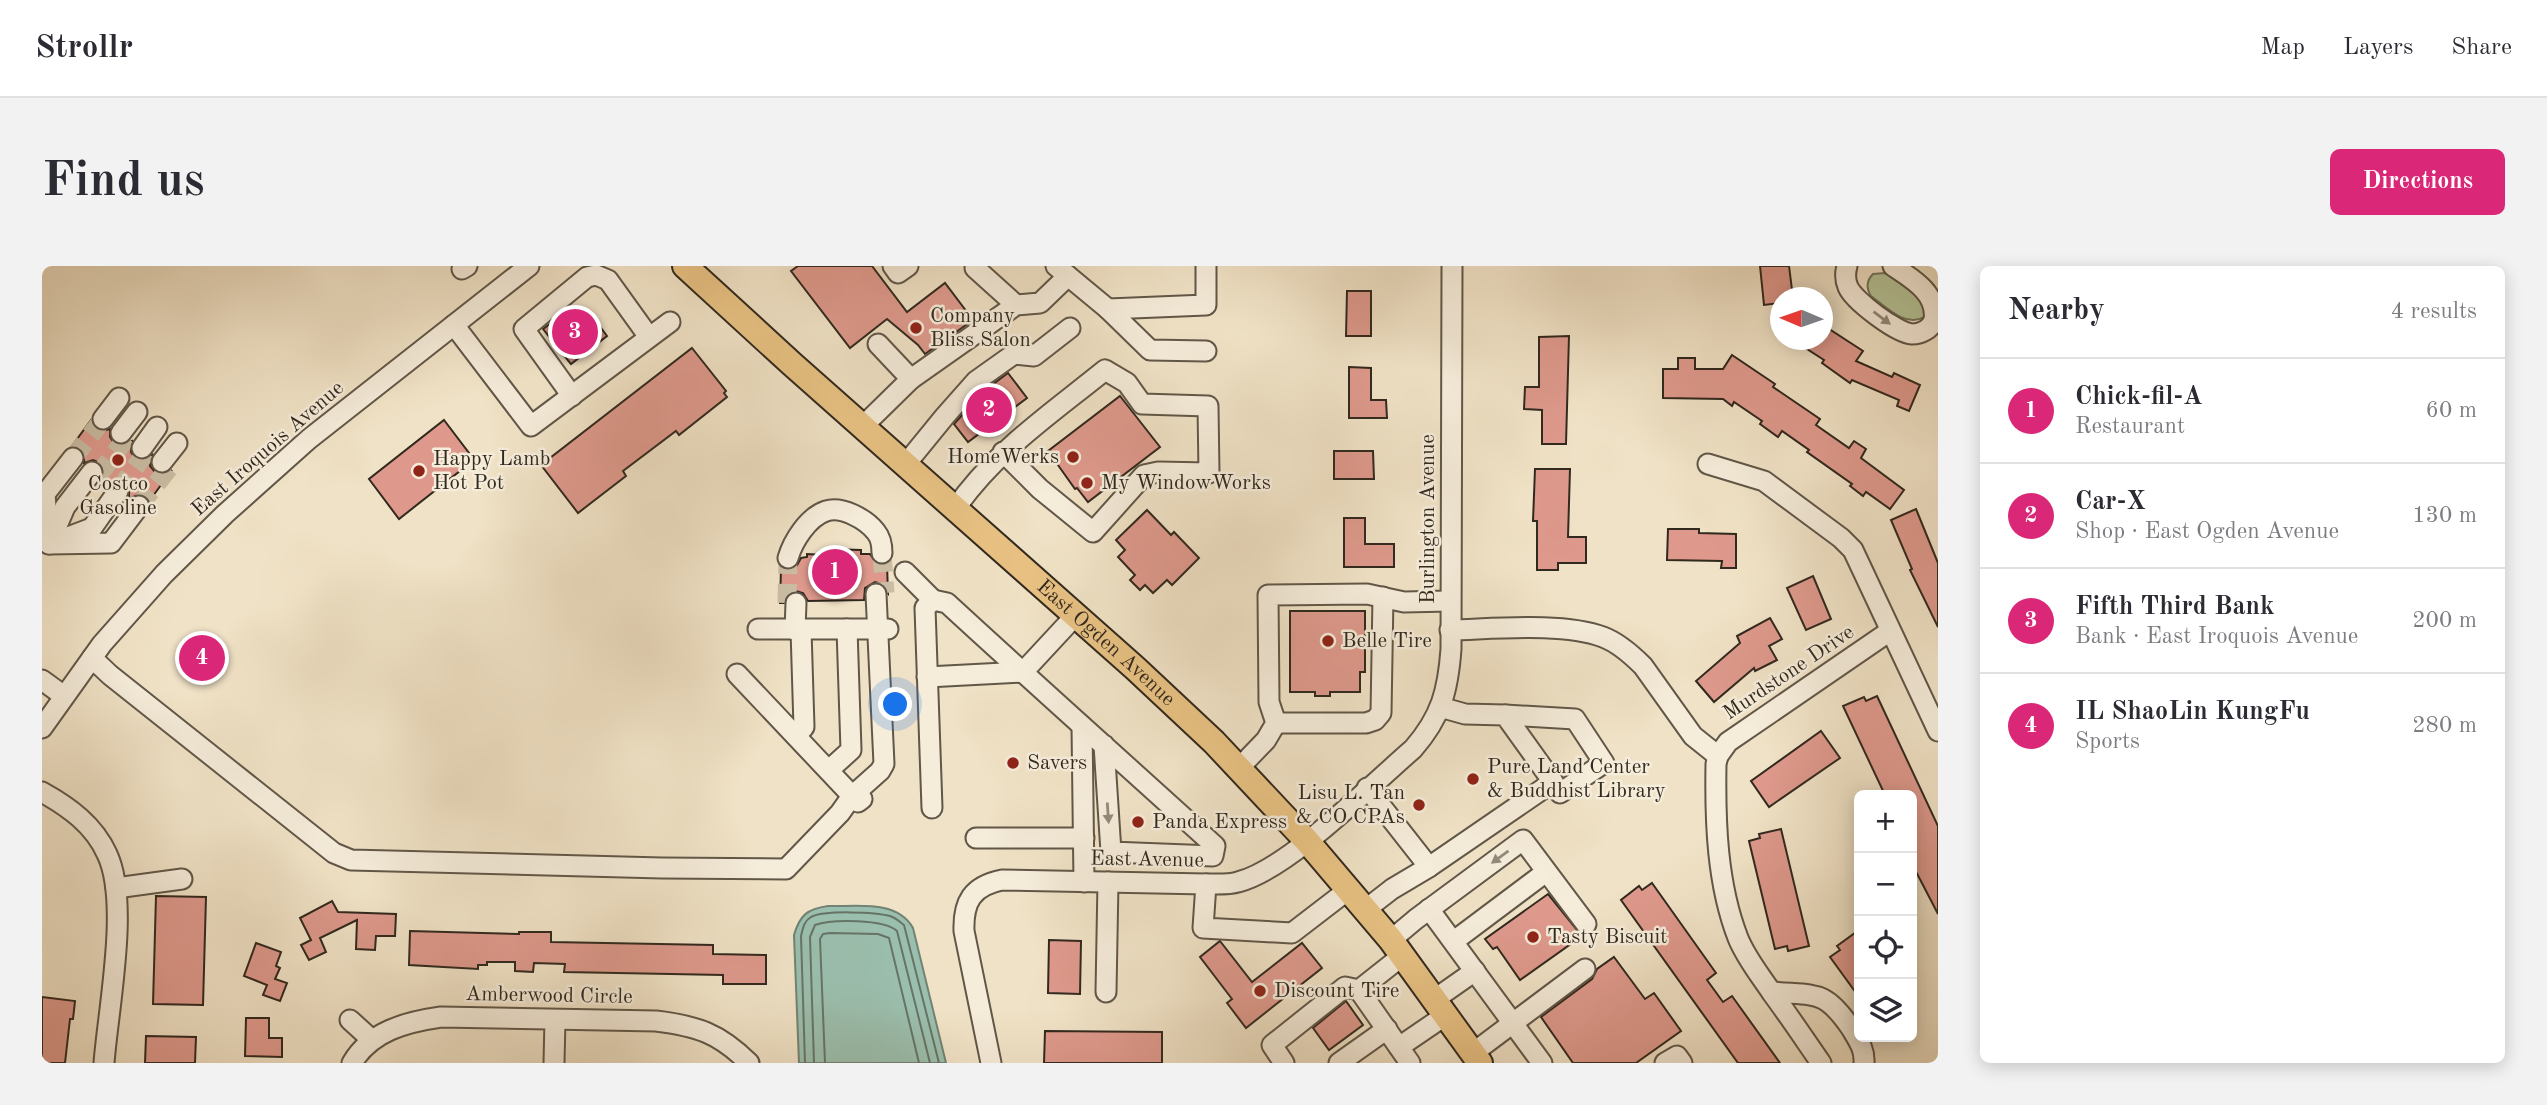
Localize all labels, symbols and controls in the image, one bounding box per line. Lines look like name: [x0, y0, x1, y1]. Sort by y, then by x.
text: Strollr: [35, 32, 133, 65]
text: Map: [2261, 36, 2305, 60]
text: Layers: [2343, 36, 2413, 60]
text: Share: [2451, 36, 2512, 60]
button: Directions: [2330, 149, 2505, 215]
text: Find us: [42, 158, 205, 207]
north arrow: [1770, 287, 1833, 350]
text: Nearby: [2008, 296, 2105, 326]
text: 4 results: [2391, 300, 2477, 323]
pin: 3: [552, 306, 598, 358]
place label: Company Bliss Salon: [930, 306, 1031, 351]
one-way arrow: [1873, 311, 1892, 325]
marker: Company Bliss Salon: [908, 320, 924, 336]
street label: East Iroquois Avenue: [188, 377, 348, 521]
pin: 2: [966, 384, 1012, 436]
text: Chick-fil-A: [2075, 384, 2203, 410]
text: 1: [2024, 399, 2038, 422]
text: 60 m: [2426, 399, 2477, 422]
text: Restaurant: [2075, 415, 2185, 438]
street label: Burlington Avenue: [1418, 434, 1439, 604]
place label: HomeWerks: [947, 447, 1059, 468]
place label: Happy Lamb Hot Pot: [433, 449, 551, 494]
marker: HomeWerks: [1065, 449, 1081, 465]
marker: Costco Gasoline: [110, 452, 126, 468]
marker: Happy Lamb Hot Pot: [411, 463, 427, 479]
place label: My WindowWorks: [1101, 473, 1271, 494]
place label: Costco Gasoline: [79, 474, 157, 519]
marker: My WindowWorks: [1079, 475, 1095, 491]
text: Car-X: [2075, 489, 2146, 515]
text: 2: [2024, 504, 2038, 527]
text: 130 m: [2412, 504, 2477, 527]
text: Shop · East Ogden Avenue: [2075, 520, 2339, 543]
pin: 1: [812, 546, 858, 598]
street label: East Ogden Avenue: [1033, 576, 1179, 710]
text: Fifth Third Bank: [2075, 594, 2275, 620]
text: 3: [2024, 609, 2038, 632]
text: 200 m: [2412, 609, 2477, 632]
street label: Murdstone Drive: [1720, 622, 1858, 724]
text: Bank · East Iroquois Avenue: [2075, 625, 2358, 648]
place label: Belle Tire: [1342, 631, 1432, 652]
pin: 4: [179, 632, 225, 684]
marker: Belle Tire: [1320, 633, 1336, 649]
your location: [878, 687, 912, 721]
text: IL ShaoLin KungFu: [2075, 699, 2310, 725]
text: 4: [2024, 714, 2038, 737]
text: 280 m: [2412, 714, 2477, 737]
text: Sports: [2075, 730, 2140, 753]
place label: Savers: [1027, 753, 1087, 774]
marker: Savers: [1005, 755, 1021, 771]
place label: Pure Land Center & Buddhist Library: [1487, 757, 1666, 802]
marker: Pure Land Center & Buddhist Library: [1465, 771, 1481, 787]
place label: Lisu L. Tan & CO CPAs: [1296, 783, 1405, 828]
map controls: [1854, 790, 1917, 1042]
button: +: [1854, 790, 1917, 853]
marker: Lisu L. Tan & CO CPAs: [1411, 797, 1427, 813]
one-way arrow: [1103, 802, 1114, 824]
place label: Panda Express: [1152, 812, 1287, 833]
marker: Panda Express: [1130, 814, 1146, 830]
street label: East Avenue: [1090, 849, 1204, 871]
one-way arrow: [1491, 850, 1509, 864]
button: −: [1854, 853, 1917, 916]
button: locate: [1854, 916, 1917, 979]
place label: Tasty Biscuit: [1547, 927, 1667, 948]
marker: Tasty Biscuit: [1525, 929, 1541, 945]
button: layers: [1854, 979, 1917, 1042]
place label: Discount Tire: [1274, 981, 1399, 1002]
marker: Discount Tire: [1252, 983, 1268, 999]
street label: Amberwood Circle: [465, 984, 633, 1008]

